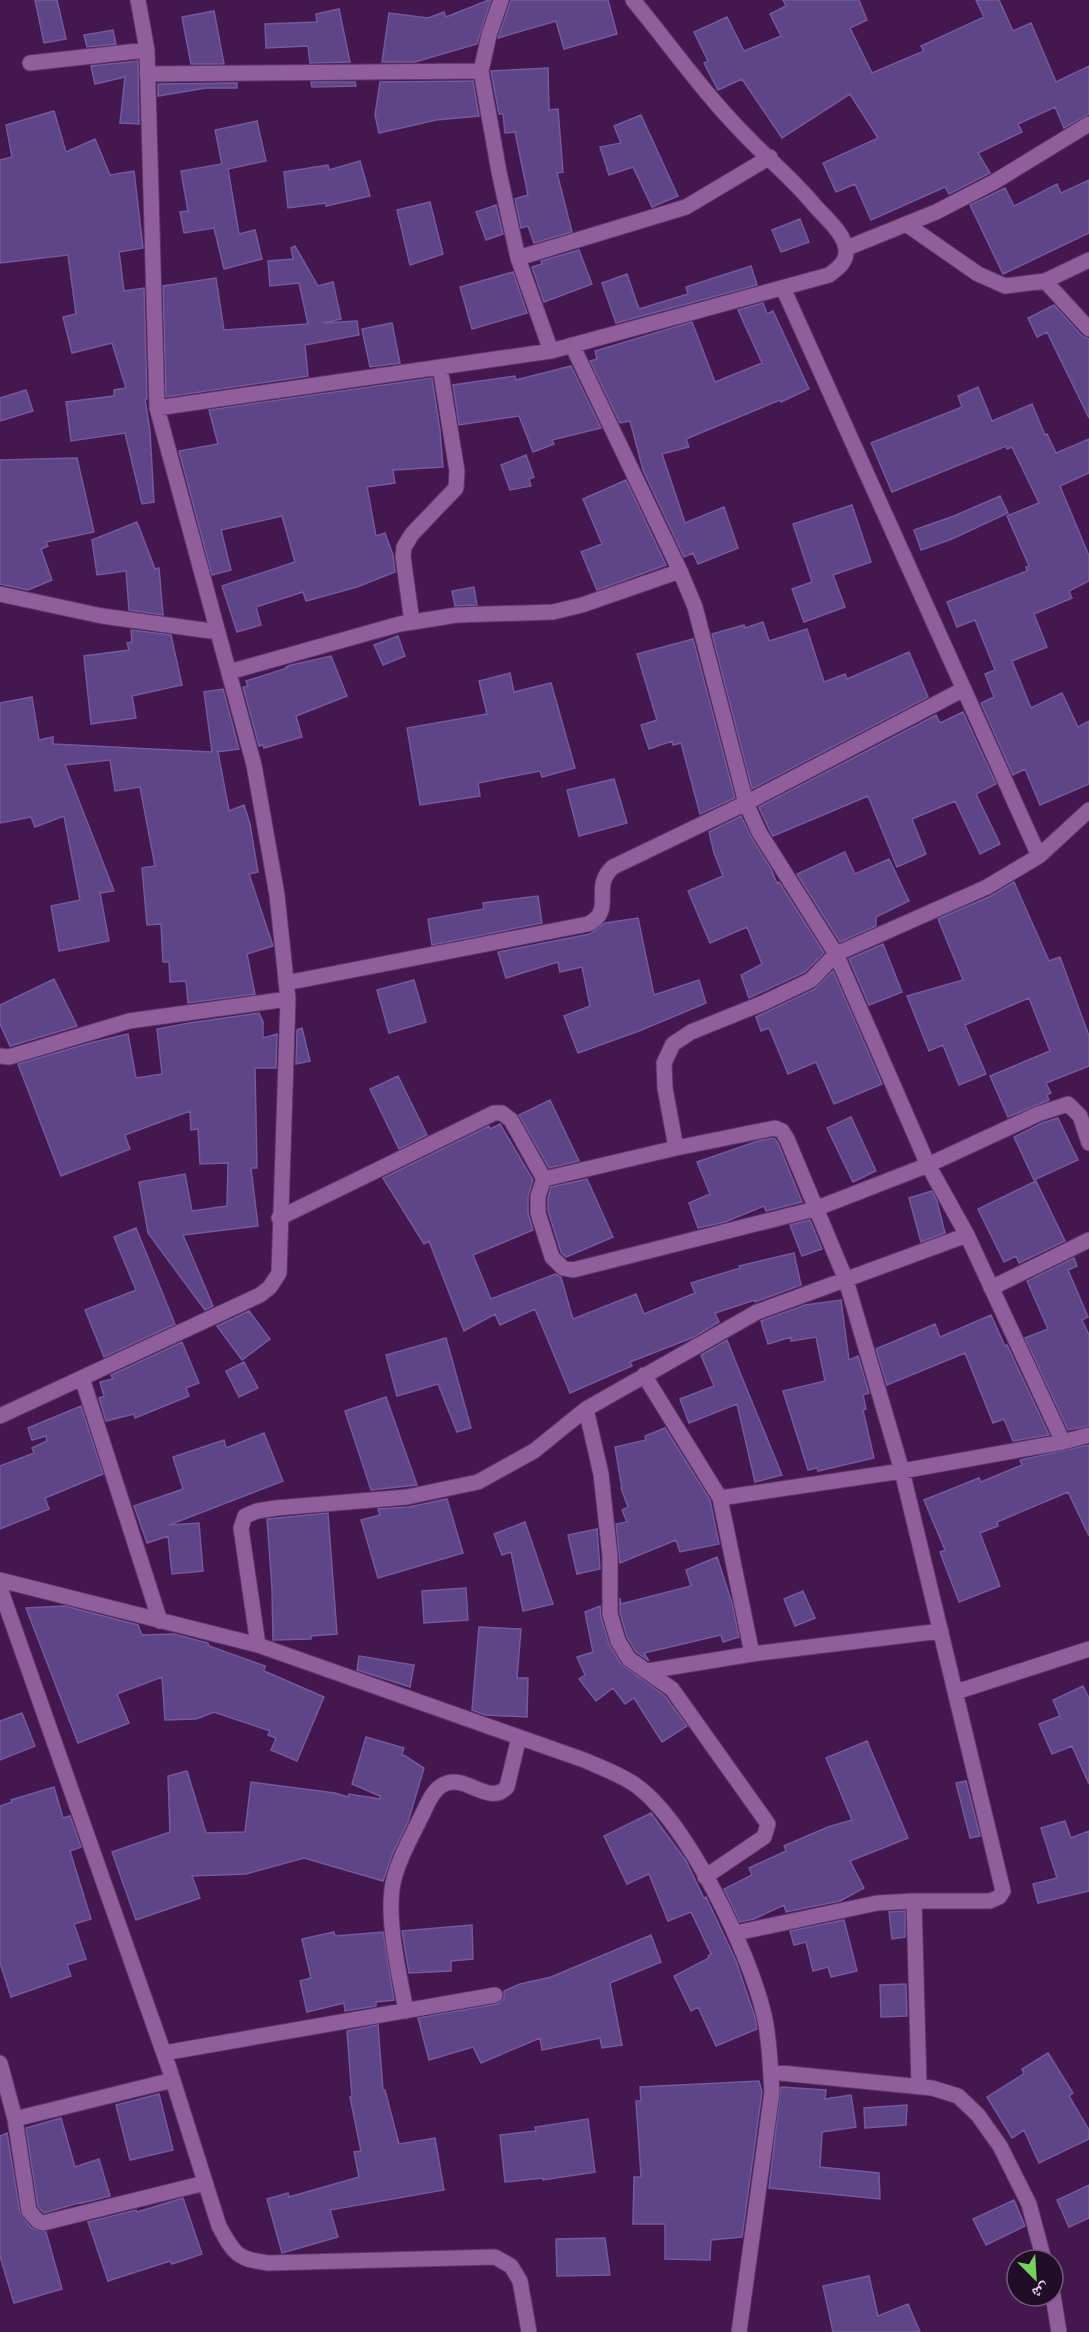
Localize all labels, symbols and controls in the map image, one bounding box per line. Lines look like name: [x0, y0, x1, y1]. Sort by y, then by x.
north arrow: [1005, 2248, 1065, 2308]
text: ش: [1029, 2278, 1053, 2303]

